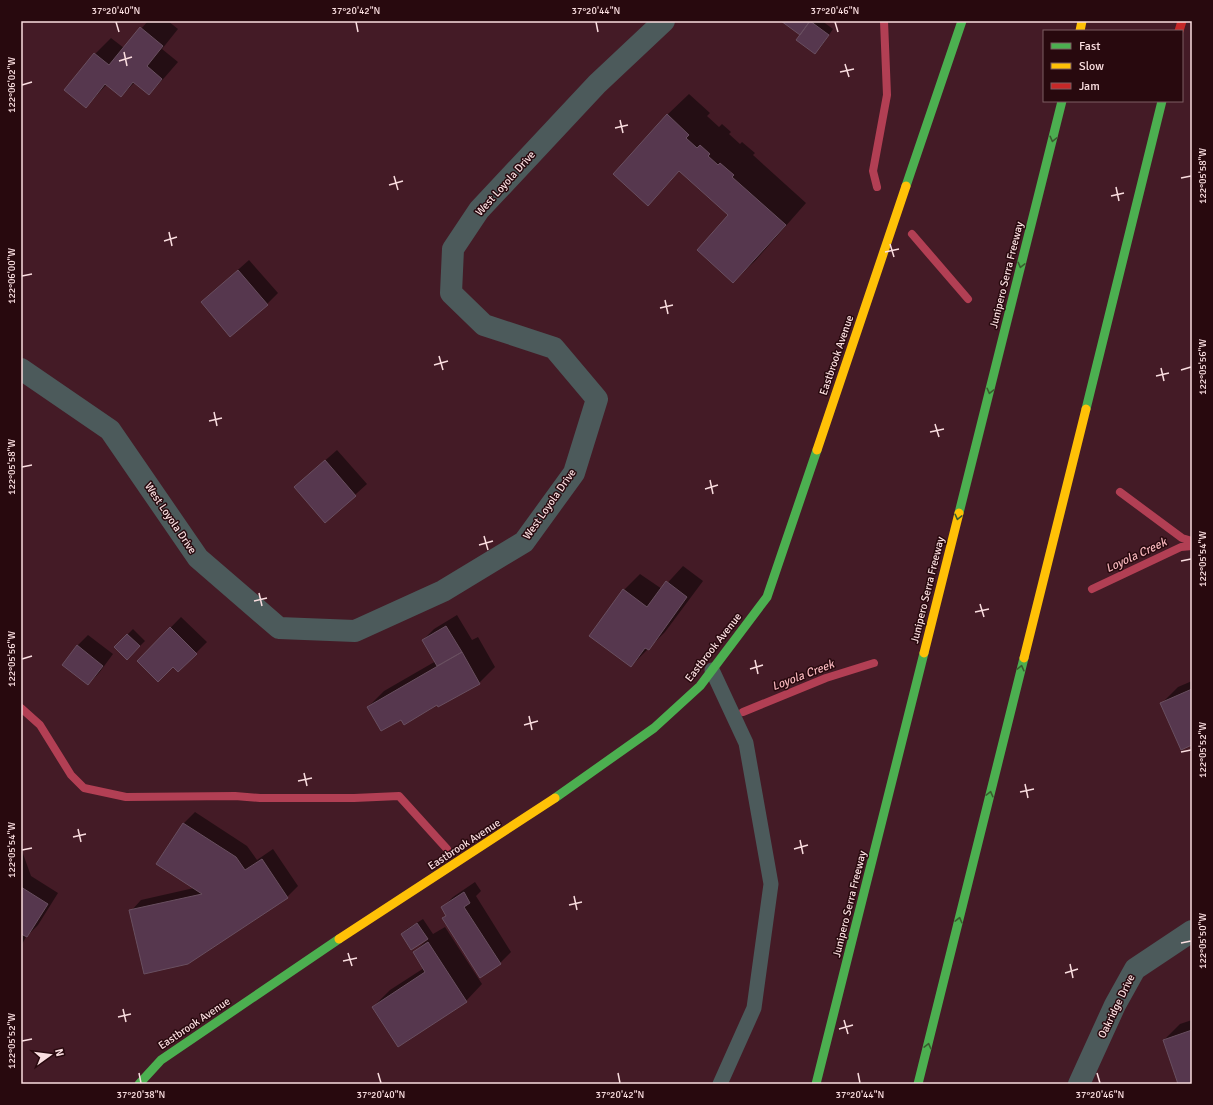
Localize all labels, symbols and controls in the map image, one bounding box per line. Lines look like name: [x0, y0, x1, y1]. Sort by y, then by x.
text: 37°20'40"N: [92, 5, 140, 17]
text: 37°20'42"N: [332, 5, 380, 17]
text: 37°20'44"N: [572, 5, 620, 17]
text: 37°20'46"N: [811, 5, 859, 17]
legend: [1043, 30, 1183, 102]
text: Fast: [1079, 39, 1100, 54]
text: 122°06'02"W: [6, 57, 18, 113]
text: Slow: [1079, 59, 1104, 74]
text: Jam: [1079, 79, 1100, 94]
one-way arrow: [1049, 136, 1057, 142]
street label: West Loyola Drive: [473, 148, 538, 219]
text: 122°05'58"W: [1197, 148, 1209, 204]
street label: Junipero Serra Freeway: [987, 220, 1026, 330]
text: 122°06'00"W: [6, 248, 18, 304]
one-way arrow: [1017, 261, 1026, 268]
street label: Eastbrook Avenue: [817, 313, 856, 397]
text: 122°05'56"W: [1197, 339, 1209, 395]
one-way arrow: [986, 388, 994, 394]
text: 122°05'58"W: [6, 439, 18, 495]
street label: West Loyola Drive: [520, 467, 579, 542]
street label: West Loyola Drive: [142, 480, 199, 556]
one-way arrow: [954, 513, 963, 520]
text: 122°05'54"W: [1197, 531, 1209, 587]
water label: Loyola Creek: [1103, 534, 1170, 576]
street label: Junipero Serra Freeway: [908, 535, 947, 645]
street label: Eastbrook Avenue: [682, 610, 744, 684]
text: 122°05'56"W: [6, 631, 18, 687]
water label: Loyola Creek: [770, 656, 837, 694]
one-way arrow: [1017, 664, 1025, 671]
text: 122°05'52"W: [1197, 722, 1209, 778]
one-way arrow: [985, 791, 994, 798]
street label: Eastbrook Avenue: [426, 816, 503, 873]
text: 122°05'54"W: [6, 822, 18, 878]
street label: Junipero Serra Freeway: [830, 849, 869, 959]
text: 122°05'50"W: [1197, 913, 1209, 969]
one-way arrow: [954, 917, 962, 923]
street label: Oakridge Drive: [1095, 972, 1138, 1040]
street label: Eastbrook Avenue: [156, 995, 233, 1052]
text: 122°05'52"W: [6, 1013, 18, 1069]
north arrow: [30, 1035, 70, 1075]
one-way arrow: [923, 1043, 931, 1049]
text: N: [52, 1047, 66, 1058]
text: 37°20'38"N: [117, 1089, 165, 1101]
text: 37°20'40"N: [357, 1089, 405, 1101]
text: 37°20'42"N: [596, 1089, 644, 1101]
text: 37°20'44"N: [836, 1089, 884, 1101]
text: 37°20'46"N: [1076, 1089, 1124, 1101]

